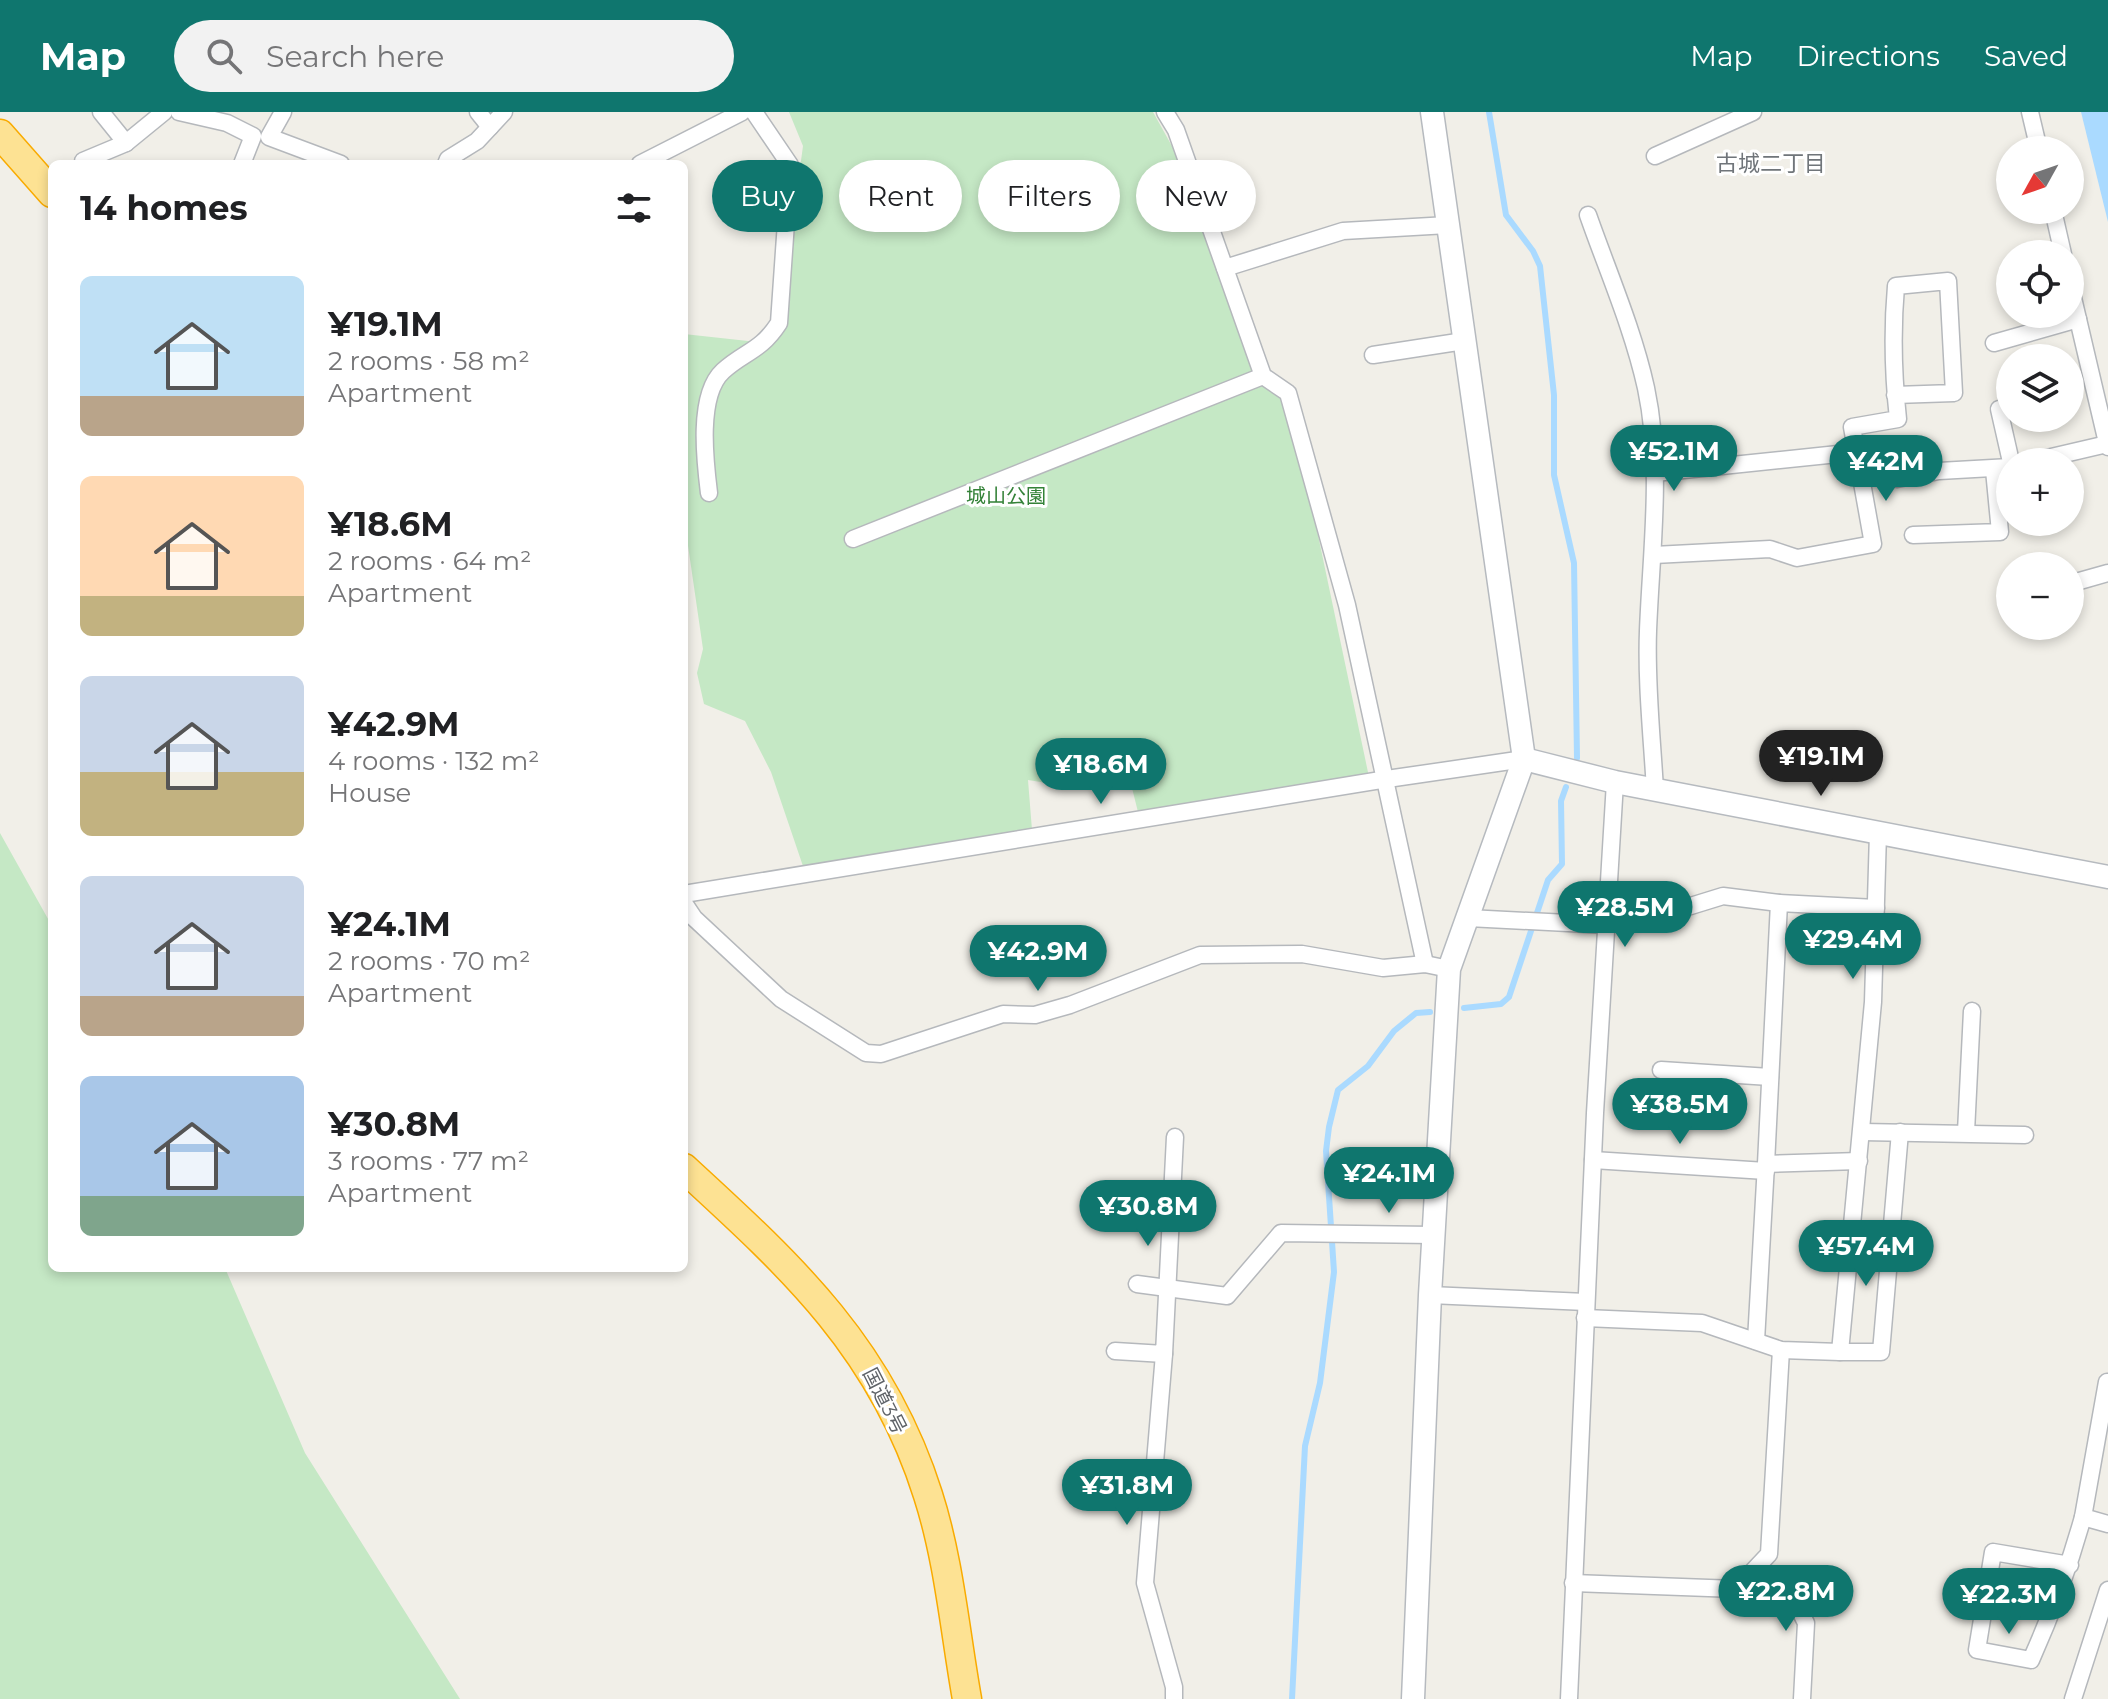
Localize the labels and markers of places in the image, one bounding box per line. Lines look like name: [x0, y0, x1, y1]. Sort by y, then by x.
pin: ¥52.1M: [1609, 425, 1739, 493]
pin: ¥42M: [1839, 435, 1933, 503]
pin: ¥19.1M: [1756, 730, 1886, 798]
pin: ¥18.6M: [1036, 738, 1166, 806]
pin: ¥28.5M: [1560, 881, 1690, 949]
pin: ¥29.4M: [1788, 913, 1918, 981]
pin: ¥42.9M: [973, 925, 1103, 993]
pin: ¥38.5M: [1615, 1078, 1745, 1146]
pin: ¥24.1M: [1324, 1147, 1454, 1215]
pin: ¥30.8M: [1083, 1180, 1213, 1248]
pin: ¥57.4M: [1801, 1220, 1931, 1288]
pin: ¥31.8M: [1062, 1459, 1192, 1527]
pin: ¥22.8M: [1721, 1565, 1851, 1633]
pin: ¥22.3M: [1944, 1568, 2074, 1636]

